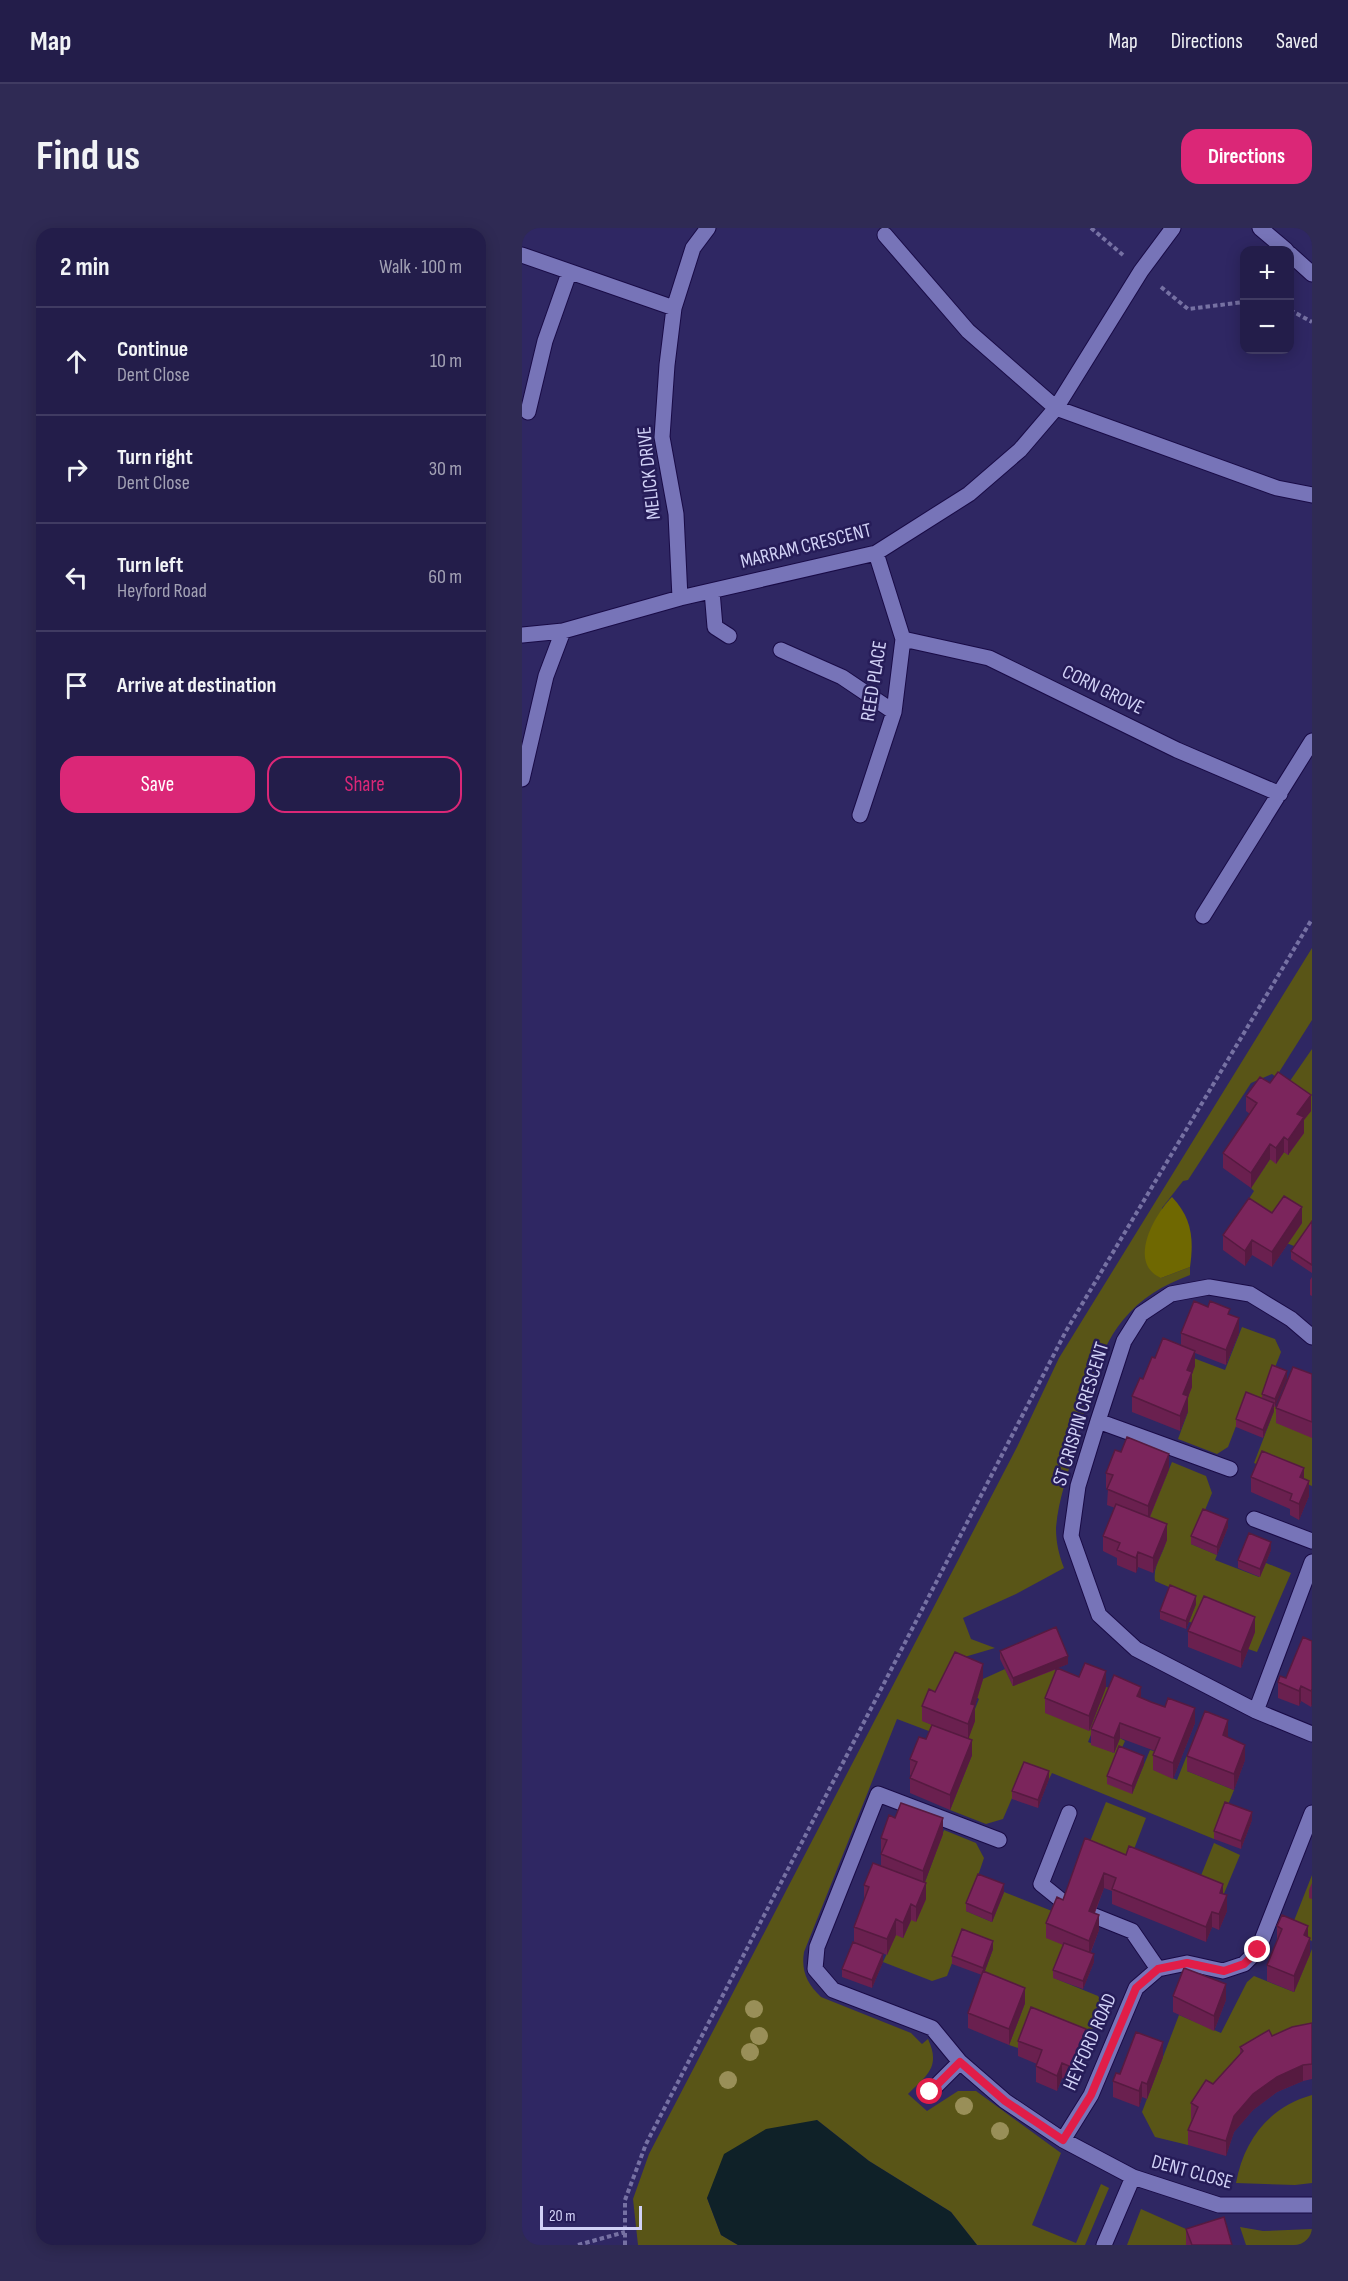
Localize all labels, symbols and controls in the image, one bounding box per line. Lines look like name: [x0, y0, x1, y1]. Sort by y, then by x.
text: Map: [30, 25, 71, 58]
text: Map: [1108, 29, 1138, 54]
text: Directions: [1171, 29, 1243, 54]
text: Saved: [1276, 29, 1318, 54]
button: Directions: [1181, 129, 1312, 184]
text: Find us: [36, 131, 140, 182]
map controls: [1240, 246, 1294, 354]
button: +: [1240, 246, 1294, 300]
text: 2 min: [60, 252, 110, 283]
text: Walk · 100 m: [379, 255, 462, 279]
button: −: [1240, 300, 1294, 354]
text: Continue: [117, 336, 188, 363]
icon: ahead: [60, 345, 93, 378]
text: 10 m: [430, 349, 462, 373]
text: Dent Close: [117, 363, 190, 387]
street label: MELICK DRIVE: [632, 425, 666, 521]
text: Turn right: [117, 444, 193, 471]
icon: right: [60, 453, 93, 486]
text: 30 m: [429, 457, 462, 481]
text: Dent Close: [117, 471, 190, 495]
street label: MARRAM CRESCENT: [738, 518, 874, 574]
text: Turn left: [117, 552, 183, 579]
icon: left: [60, 561, 93, 594]
text: 60 m: [428, 565, 462, 589]
text: Heyford Road: [117, 579, 207, 603]
street label: REED PLACE: [856, 639, 892, 723]
street label: CORN GROVE: [1058, 660, 1148, 720]
icon: arrive: [60, 669, 93, 702]
text: Arrive at destination: [117, 672, 276, 699]
button: Save: [60, 756, 255, 813]
button: Share: [267, 756, 462, 813]
street label: ST CRISPIN CRESCENT: [1048, 1339, 1114, 1489]
route end: [1244, 1936, 1270, 1962]
street label: HEYFORD ROAD: [1058, 1990, 1122, 2094]
route start: [916, 2078, 942, 2104]
street label: DENT CLOSE: [1149, 2150, 1235, 2194]
scale bar: [540, 2203, 642, 2230]
text: 20 m: [549, 2207, 576, 2226]

